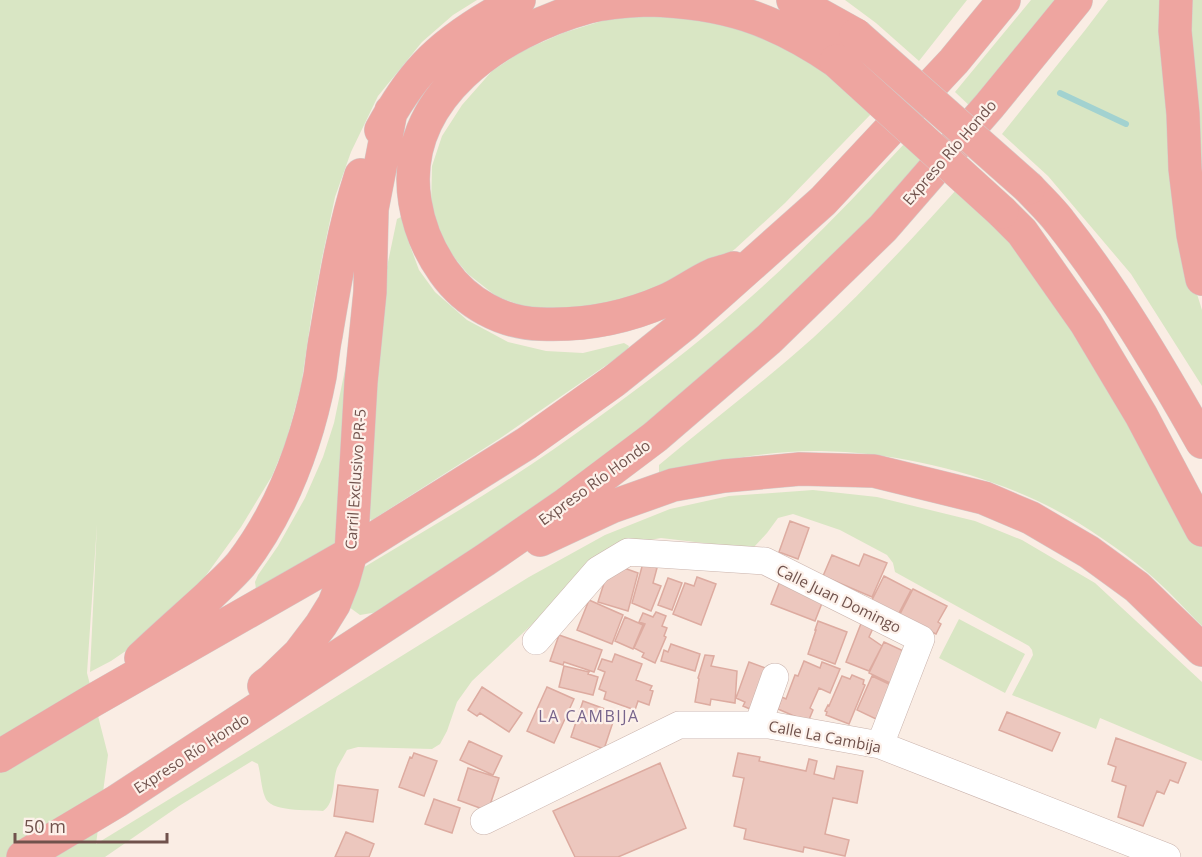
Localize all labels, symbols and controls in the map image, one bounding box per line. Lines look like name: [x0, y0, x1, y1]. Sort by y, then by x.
street label: Expreso Río Hondo: [898, 95, 1000, 209]
street label: Carril Exclusivo PR-5: [340, 408, 370, 550]
street label: Expreso Río Hondo: [534, 435, 654, 529]
street label: Calle Juan Domingo: [773, 559, 905, 637]
district label: LA CAMBIJA: [538, 705, 640, 727]
street label: Expreso Río Hondo: [130, 708, 252, 798]
street label: Calle La Cambija: [767, 715, 883, 757]
scale bar: [15, 806, 166, 844]
text: 50 m: [24, 814, 66, 838]

